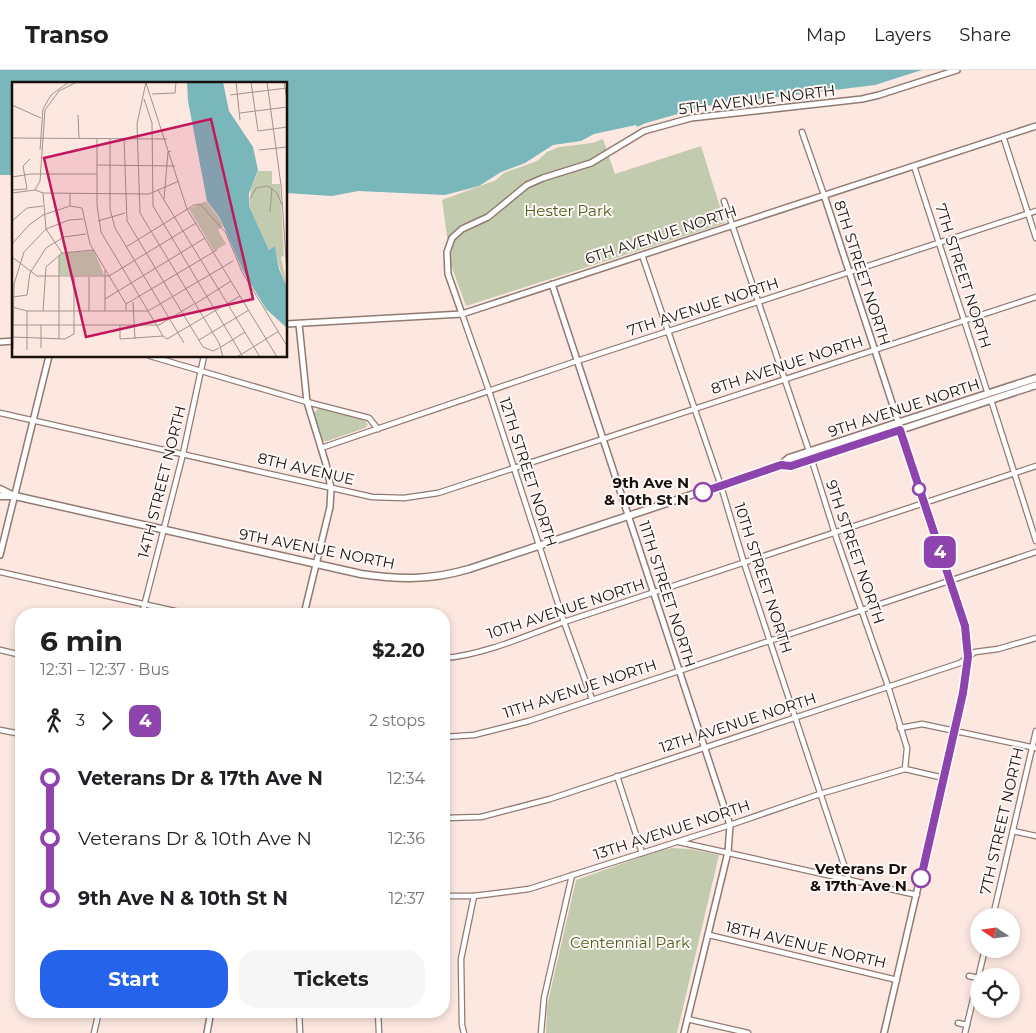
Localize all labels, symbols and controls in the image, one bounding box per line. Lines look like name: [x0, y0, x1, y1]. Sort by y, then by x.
text: Transo: [25, 20, 109, 49]
text: Map: [806, 24, 846, 46]
text: Layers: [874, 24, 931, 46]
text: Share: [959, 24, 1011, 46]
street label: 5TH AVENUE NORTH: [677, 80, 836, 119]
inset map: [12, 82, 288, 358]
street label: 8TH STREET NORTH: [830, 198, 895, 348]
park label: Hester Park: [524, 201, 612, 220]
street label: 6TH AVENUE NORTH: [583, 201, 739, 268]
street label: 7TH STREET NORTH: [931, 201, 996, 351]
street label: 7TH AVENUE NORTH: [625, 273, 781, 340]
street label: 8TH AVENUE NORTH: [708, 331, 865, 398]
street label: 9TH AVENUE NORTH: [826, 374, 982, 441]
street label: 12TH STREET NORTH: [495, 395, 562, 549]
street label: 14TH STREET NORTH: [133, 404, 190, 560]
street label: 8TH AVENUE: [256, 448, 356, 489]
place label: 9th Ave N & 10th St N: [604, 473, 689, 509]
street label: 9TH STREET NORTH: [822, 477, 889, 626]
marker: 9th Ave N & 10th St N: [693, 482, 713, 502]
unlabelled marker: [912, 482, 926, 496]
street label: 10TH STREET NORTH: [730, 500, 797, 656]
street label: 11TH STREET NORTH: [635, 518, 700, 670]
street label: 9TH AVENUE NORTH: [238, 524, 397, 573]
line badge: 4: [924, 536, 956, 568]
text: 4: [934, 541, 946, 563]
street label: 10TH AVENUE NORTH: [485, 574, 647, 643]
text: 6 min: [40, 624, 123, 658]
text: $2.20: [372, 639, 425, 662]
street label: 11TH AVENUE NORTH: [501, 655, 659, 722]
text: 12:31 – 12:37 · Bus: [40, 660, 169, 679]
street label: 12TH AVENUE NORTH: [657, 688, 818, 757]
icon: walk: [40, 707, 68, 735]
icon: forward: [93, 707, 121, 735]
text: 4: [139, 710, 151, 732]
text: 3: [76, 711, 85, 730]
text: 2 stops: [369, 711, 425, 730]
street label: 7TH STREET NORTH: [975, 745, 1028, 897]
text: Veterans Dr & 17th Ave N: [78, 767, 323, 790]
text: 12:34: [387, 769, 425, 788]
street label: 13TH AVENUE NORTH: [591, 795, 752, 864]
text: Veterans Dr & 10th Ave N: [78, 827, 312, 850]
text: 12:36: [388, 829, 425, 848]
place label: Veterans Dr & 17th Ave N: [810, 859, 908, 895]
marker: Veterans Dr & 17th Ave N: [911, 868, 931, 888]
text: 9th Ave N & 10th St N: [78, 887, 288, 910]
text: 12:37: [388, 889, 425, 908]
north arrow: [970, 908, 1020, 958]
map controls: [970, 908, 1020, 1018]
street label: 18TH AVENUE NORTH: [724, 917, 888, 972]
park label: Centennial Park: [570, 933, 690, 952]
button: Start: [40, 950, 228, 1008]
button: Tickets: [238, 950, 425, 1008]
button: locate: [970, 968, 1020, 1018]

